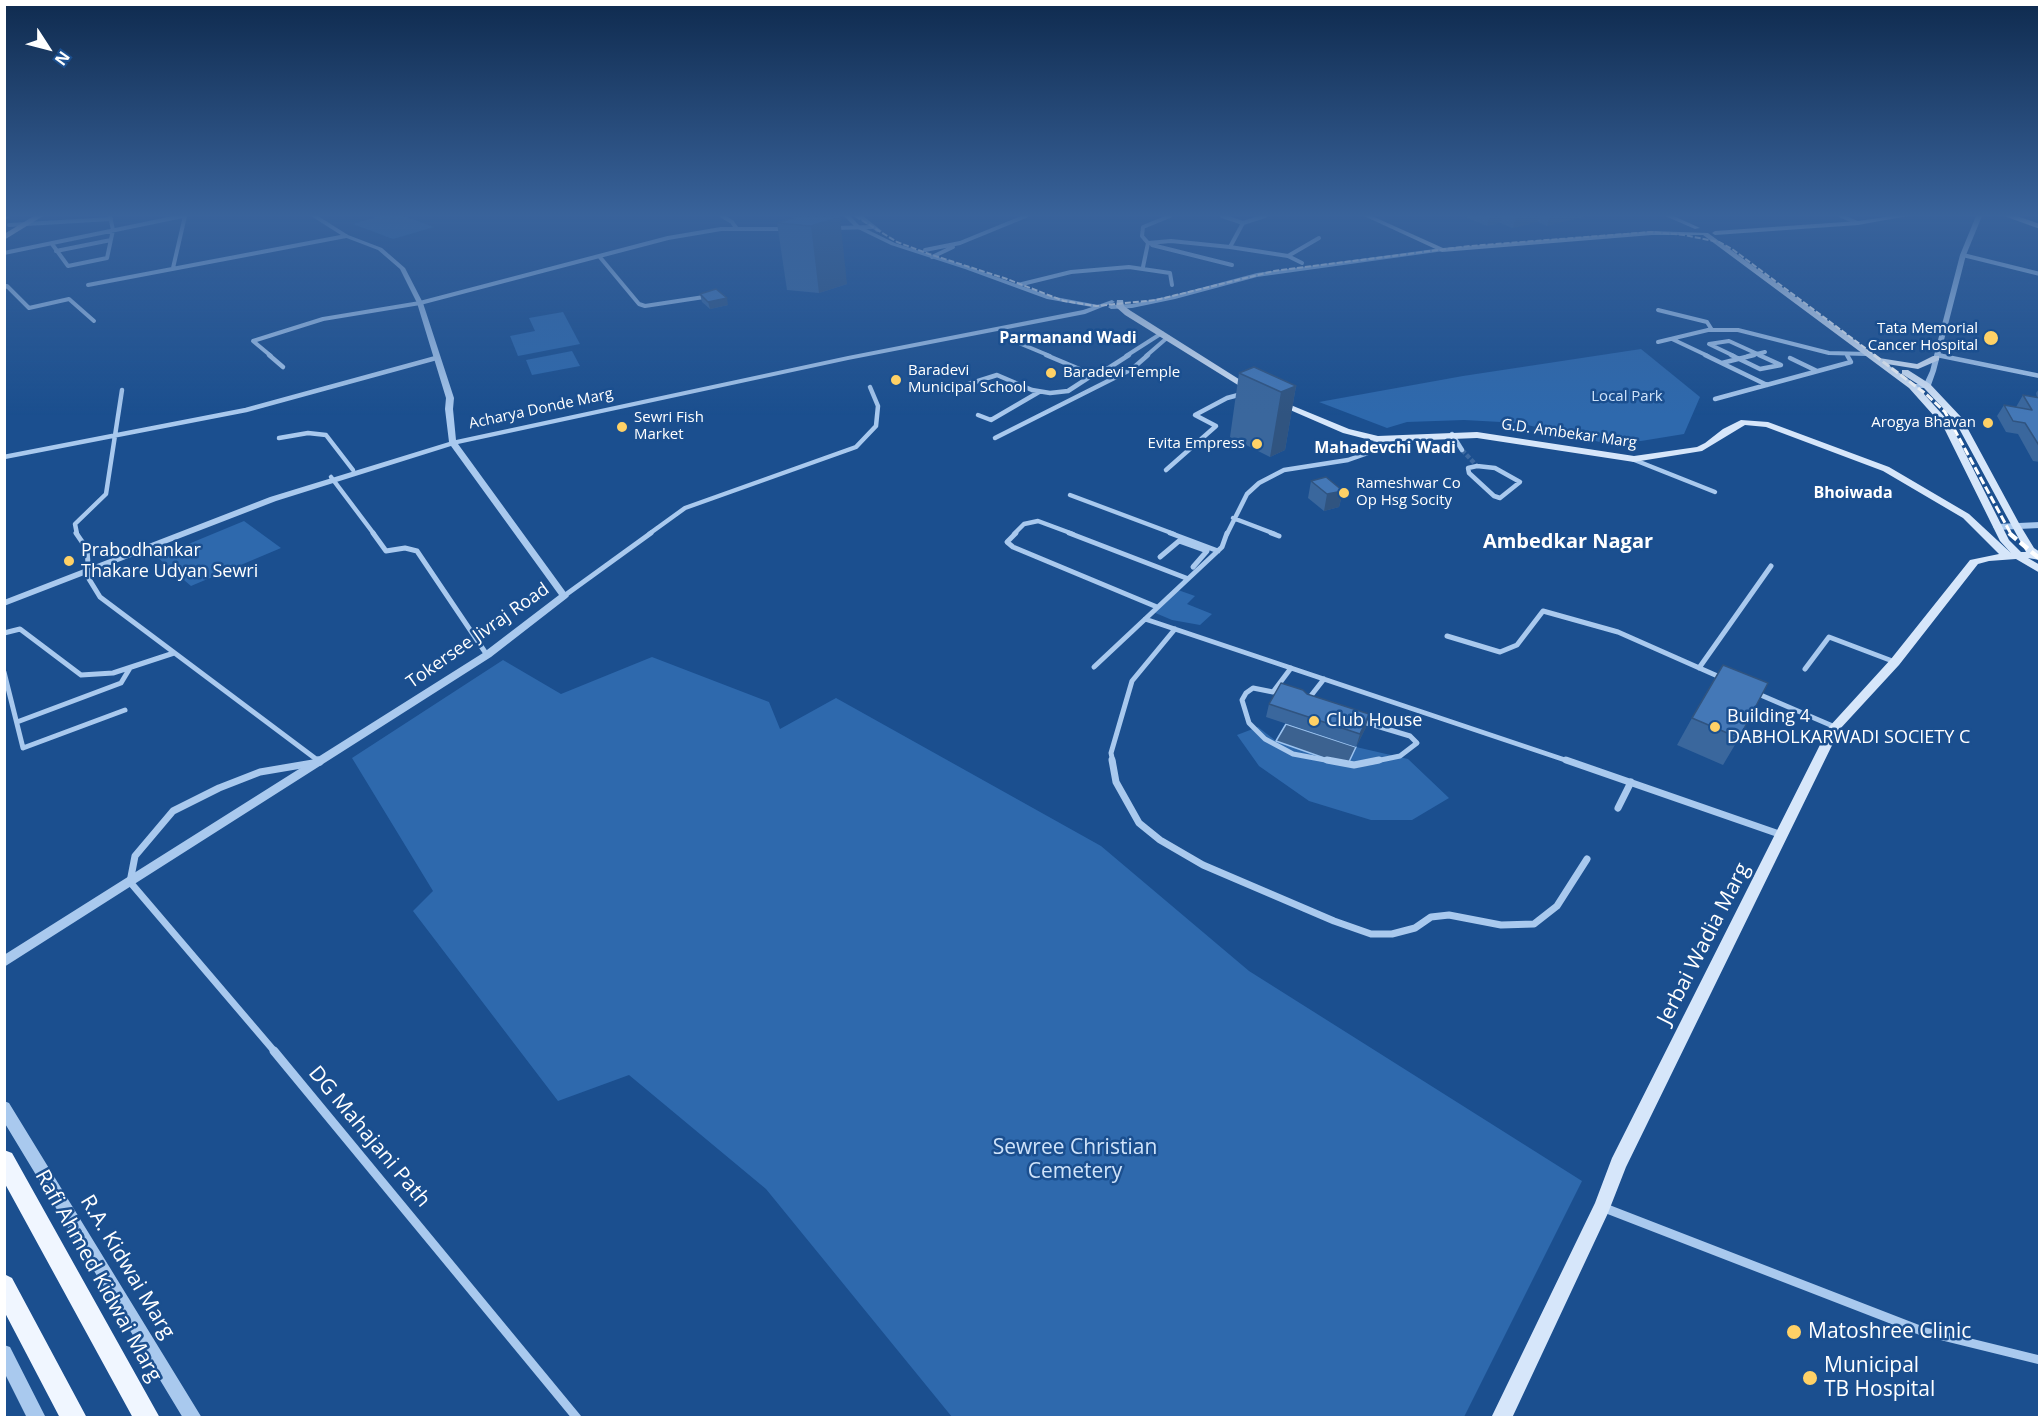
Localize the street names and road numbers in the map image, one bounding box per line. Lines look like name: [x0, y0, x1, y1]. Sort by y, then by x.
street label: Acharya Donde Marg: [467, 385, 615, 433]
street label: G.D. Ambekar Marg: [1500, 416, 1638, 452]
street label: Tokersee Jivraj Road: [403, 579, 553, 693]
street label: Jerbai Wadia Marg: [1652, 859, 1756, 1029]
street label: DG Mahajani Path: [303, 1061, 435, 1213]
street label: Rafi Ahmed Kidwai Marg: [29, 1166, 167, 1386]
street label: R.A. Kidwai Marg: [74, 1191, 180, 1343]

